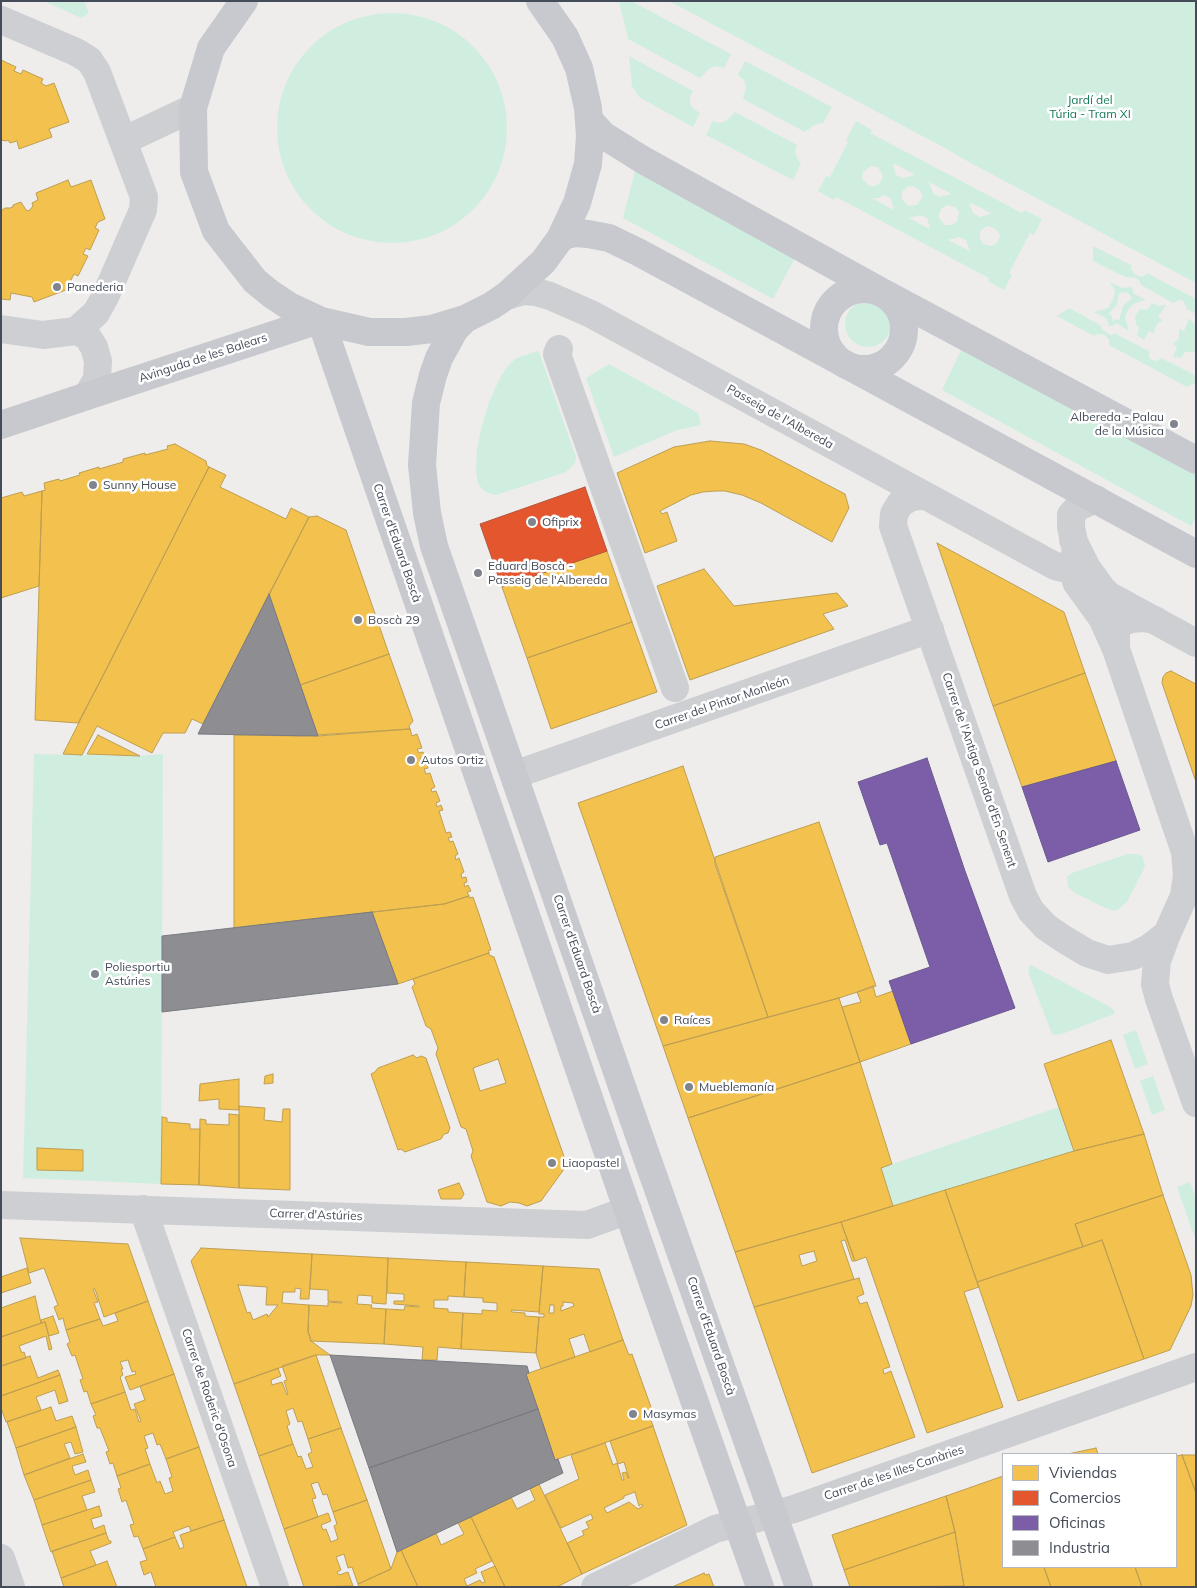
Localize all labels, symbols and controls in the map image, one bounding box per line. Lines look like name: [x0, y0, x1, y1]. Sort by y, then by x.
park label: Jardí del Túria - Tram XI: [1049, 93, 1131, 121]
place label: Panederia: [67, 280, 123, 294]
marker: Panederia: [51, 281, 63, 293]
street label: Avinguda de les Balears: [137, 330, 269, 386]
street label: Passeig de l'Albereda: [724, 382, 836, 452]
place label: Albereda - Palau de la Música: [1070, 410, 1164, 438]
marker: Albereda - Palau de la Música: [1168, 418, 1180, 430]
place label: Sunny House: [103, 478, 176, 492]
marker: Sunny House: [87, 479, 99, 491]
street label: Carrer d'Eduard Boscà: [370, 482, 424, 604]
place label: Ofiprix: [542, 515, 579, 529]
marker: Ofiprix: [526, 516, 538, 528]
place label: Eduard Boscà - Passeig de l'Albereda: [488, 559, 607, 587]
marker: Eduard Boscà - Passeig de l'Albereda: [472, 567, 484, 579]
place label: Boscà 29: [368, 613, 420, 627]
marker: Boscà 29: [352, 614, 364, 626]
street label: Carrer de l'Antiga Senda d'En Senent: [939, 671, 1019, 869]
street label: Carrer del Pintor Monleón: [653, 673, 791, 733]
place label: Autos Ortiz: [421, 753, 484, 767]
marker: Autos Ortiz: [405, 754, 417, 766]
street label: Carrer d'Eduard Boscà: [550, 893, 604, 1015]
place label: Poliesportiu Astúries: [105, 960, 170, 988]
marker: Poliesportiu Astúries: [89, 968, 101, 980]
place label: Raíces: [674, 1013, 711, 1027]
marker: Raíces: [658, 1014, 670, 1026]
place label: Mueblemanía: [699, 1080, 774, 1094]
marker: Mueblemanía: [683, 1081, 695, 1093]
place label: Liaopastel: [562, 1156, 619, 1170]
marker: Liaopastel: [546, 1157, 558, 1169]
street label: Carrer d'Astúries: [269, 1206, 363, 1224]
street label: Carrer d'Eduard Boscà: [684, 1275, 738, 1397]
street label: Carrer de Roderic d'Osona: [178, 1327, 240, 1469]
place label: Masymas: [643, 1407, 696, 1421]
marker: Masymas: [627, 1408, 639, 1420]
street label: Carrer de les Illes Canàries: [822, 1442, 966, 1504]
legend: [1002, 1453, 1177, 1568]
text: Viviendas: [1049, 1463, 1117, 1482]
text: Comercios: [1049, 1488, 1121, 1507]
text: Oficinas: [1049, 1513, 1105, 1532]
text: Industria: [1049, 1538, 1110, 1557]

